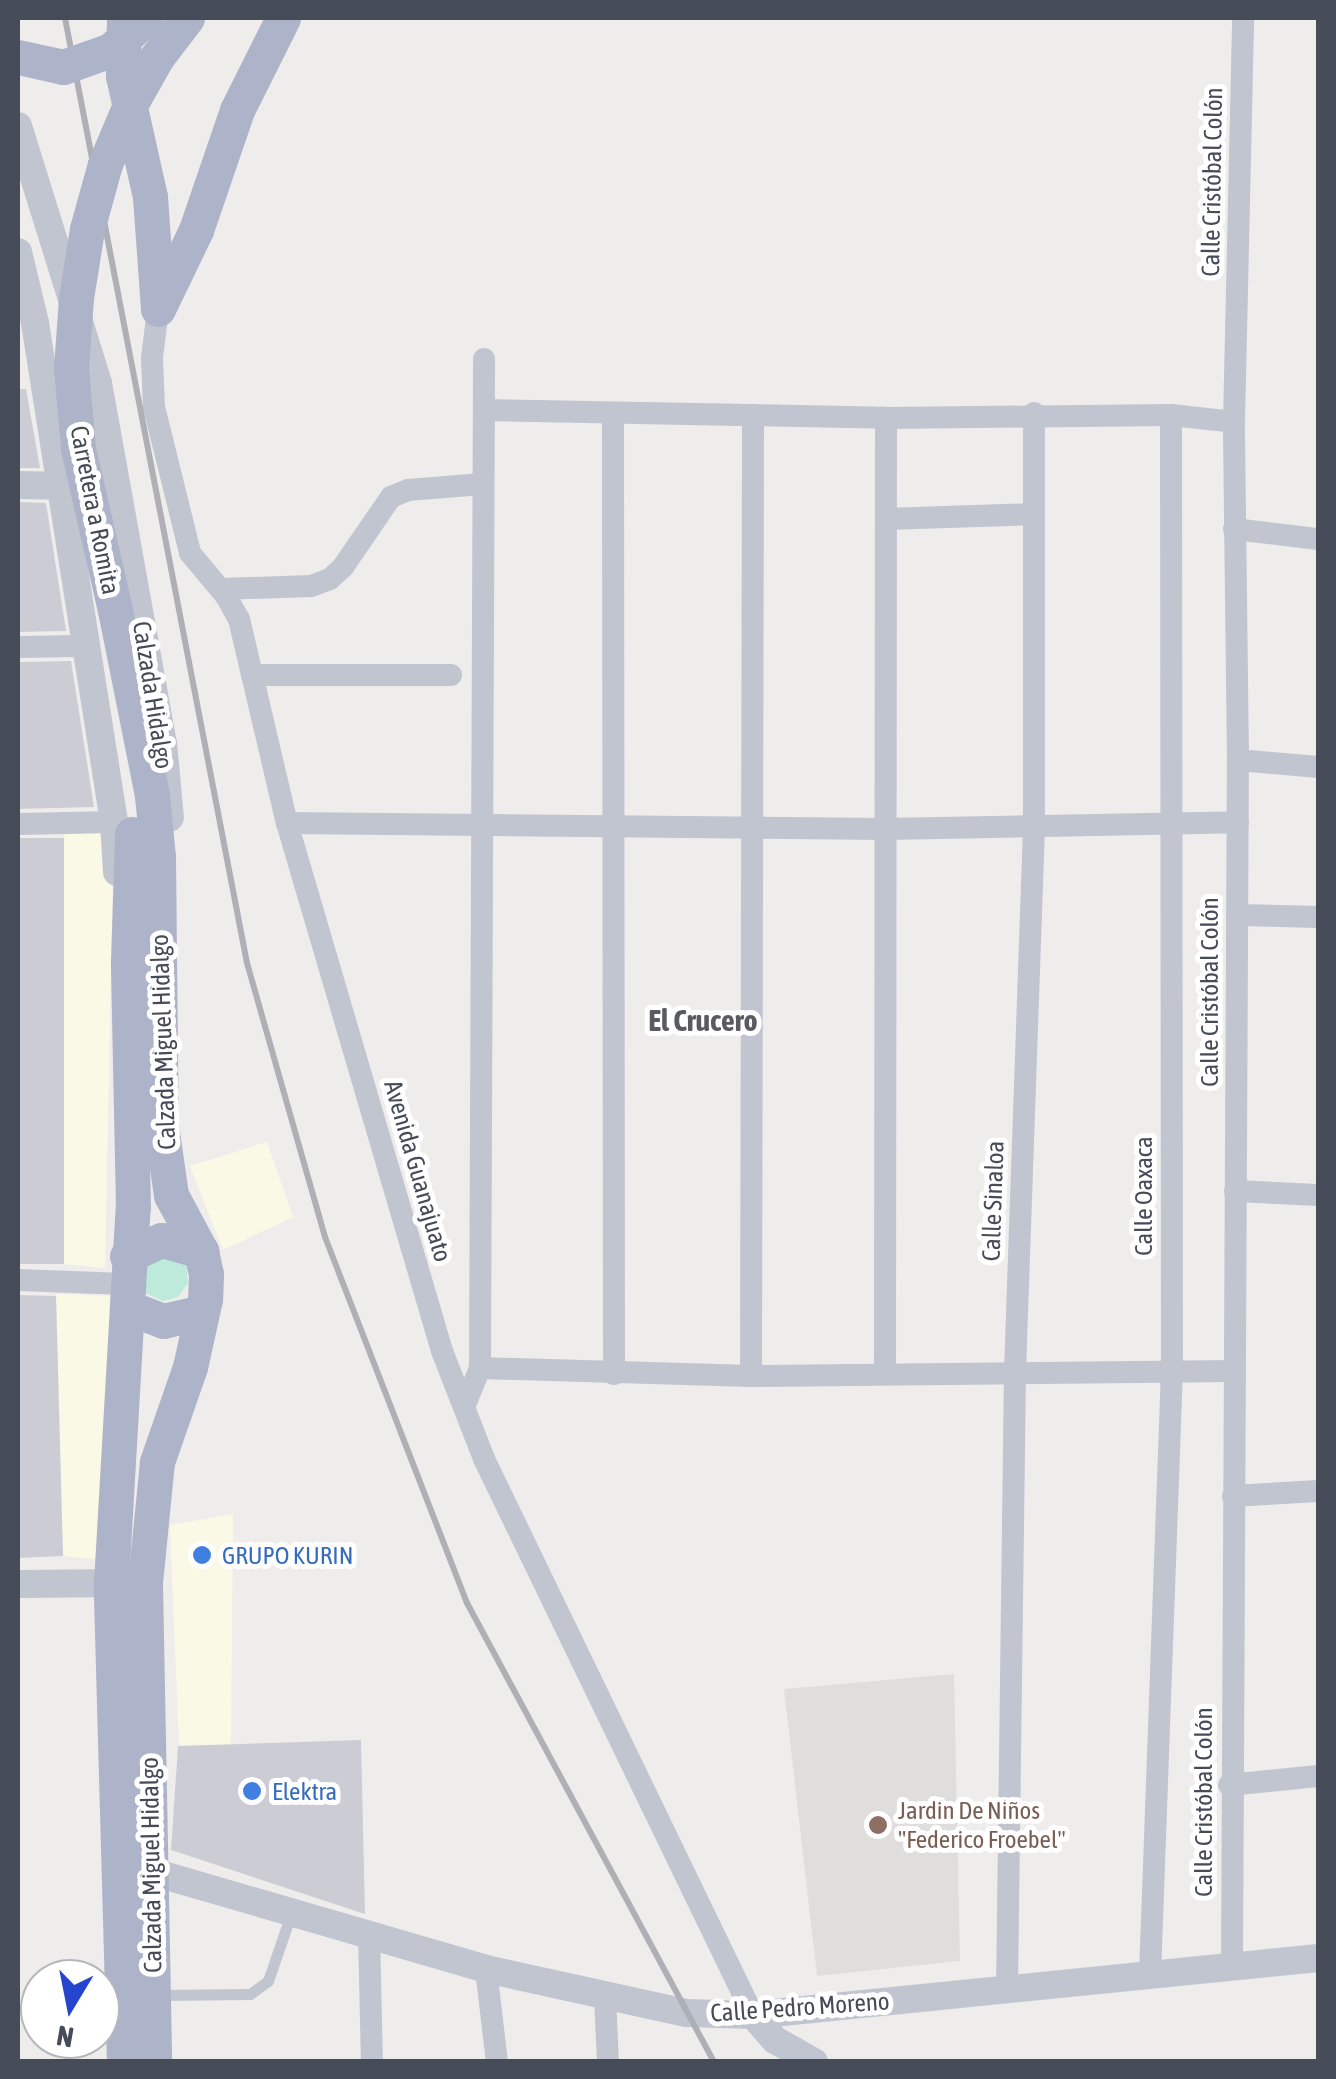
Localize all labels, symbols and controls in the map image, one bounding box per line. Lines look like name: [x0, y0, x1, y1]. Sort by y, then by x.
street label: Calle Cristóbal Colón: [1195, 87, 1229, 277]
street label: Carretera a Romita: [64, 423, 126, 597]
street label: Calzada Hidalgo: [127, 619, 179, 771]
street label: Calle Cristóbal Colón: [1194, 897, 1224, 1087]
street label: Calzada Miguel Hidalgo: [144, 934, 182, 1150]
district label: El Crucero: [648, 1002, 758, 1038]
street label: Avenida Guanajuato: [378, 1077, 458, 1265]
street label: Calle Oaxaca: [1128, 1136, 1158, 1256]
street label: Calle Sinaloa: [976, 1140, 1010, 1262]
place label: GRUPO KURIN: [222, 1540, 353, 1570]
marker: GRUPO KURIN: [191, 1544, 213, 1566]
street label: Calle Cristóbal Colón: [1188, 1707, 1218, 1897]
street label: Calzada Miguel Hidalgo: [134, 1757, 168, 1973]
place label: Elektra: [272, 1776, 337, 1806]
marker: Elektra: [241, 1780, 263, 1802]
place label: Jardin De Niños "Federico Froebel": [898, 1796, 1066, 1855]
marker: Jardin De Niños "Federico Froebel": [867, 1814, 889, 1836]
north arrow: [20, 1959, 120, 2059]
street label: Calle Pedro Moreno: [709, 1986, 891, 2028]
text: N: [54, 2019, 76, 2054]

